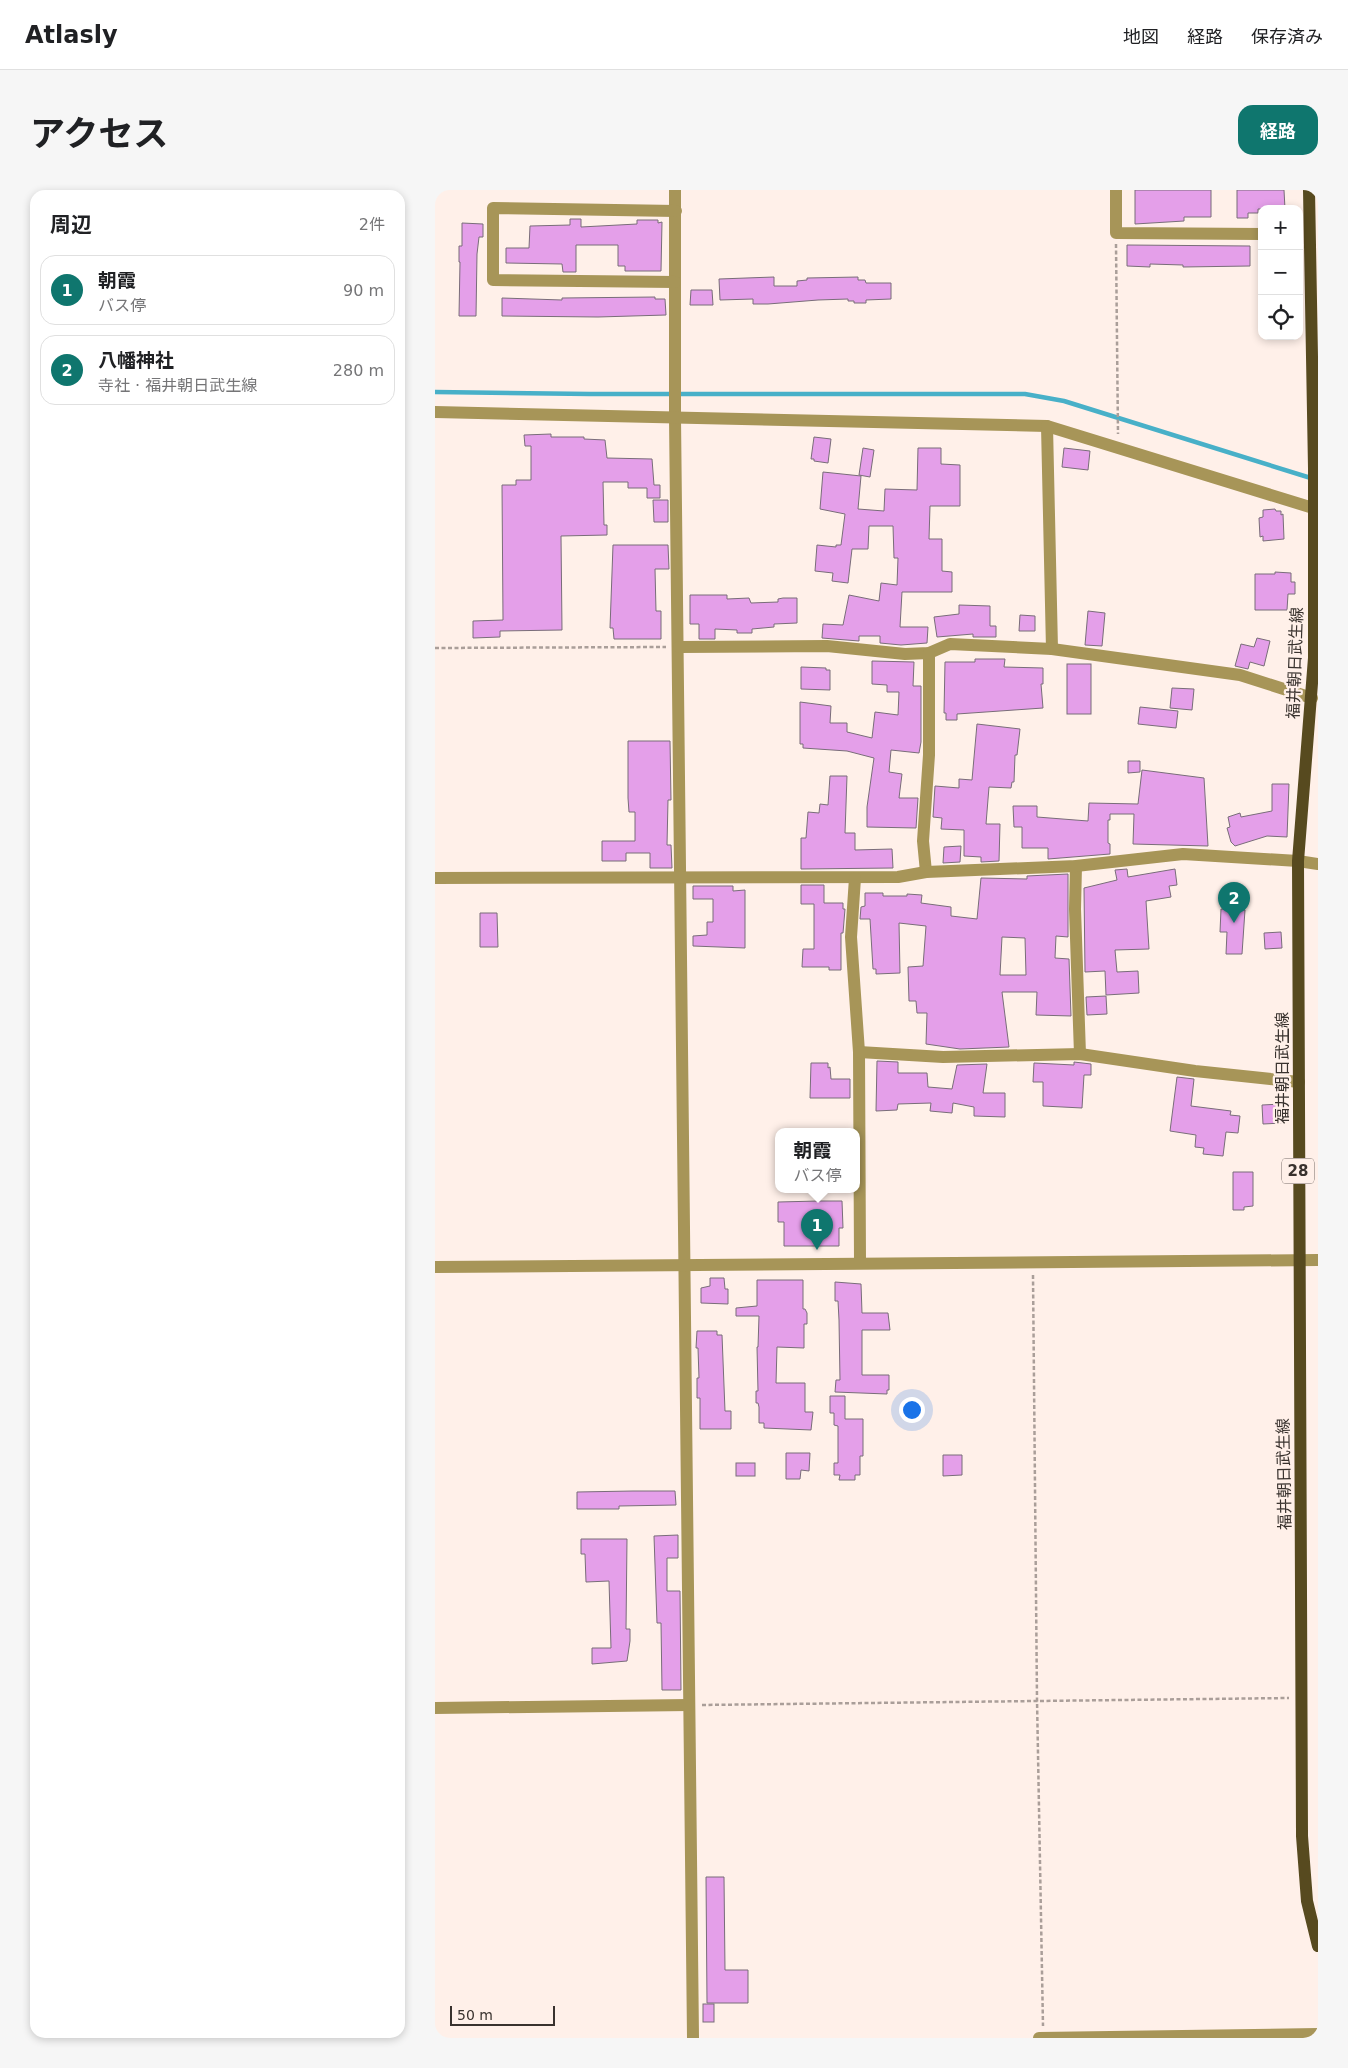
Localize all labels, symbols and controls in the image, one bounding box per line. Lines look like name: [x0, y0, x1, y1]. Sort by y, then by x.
text: Atlasly: [25, 21, 118, 49]
text: 地図: [1123, 26, 1159, 47]
text: 経路: [1187, 26, 1223, 47]
text: 保存済み: [1251, 26, 1323, 47]
button: 経路: [1238, 105, 1318, 155]
text: アクセス: [30, 114, 168, 154]
map controls: [1258, 205, 1303, 340]
button: +: [1258, 205, 1303, 250]
text: 周辺: [50, 213, 92, 237]
text: 2件: [359, 215, 385, 234]
button: −: [1258, 250, 1303, 295]
text: 朝霞: [98, 269, 136, 291]
text: 1: [61, 281, 73, 300]
text: 90 m: [343, 281, 384, 300]
button: locate: [1258, 295, 1303, 340]
text: バス停: [98, 296, 146, 315]
text: 八幡神社: [98, 349, 174, 371]
text: 2: [61, 361, 73, 380]
text: 280 m: [333, 361, 384, 380]
text: 寺社 · 福井朝日武生線: [98, 376, 257, 395]
street label: 福井朝日武生線: [1284, 607, 1306, 719]
pin: 2: [1218, 882, 1250, 923]
street label: 福井朝日武生線: [1273, 1012, 1292, 1124]
popup: [775, 1128, 860, 1193]
text: 朝霞: [793, 1139, 832, 1161]
road number: 28: [1282, 1158, 1314, 1184]
text: バス停: [793, 1166, 842, 1185]
pin: 1: [801, 1209, 833, 1250]
your location: [899, 1397, 925, 1423]
street label: 福井朝日武生線: [1274, 1418, 1294, 1530]
scale bar: [450, 2003, 555, 2026]
text: 50 m: [457, 2007, 493, 2023]

